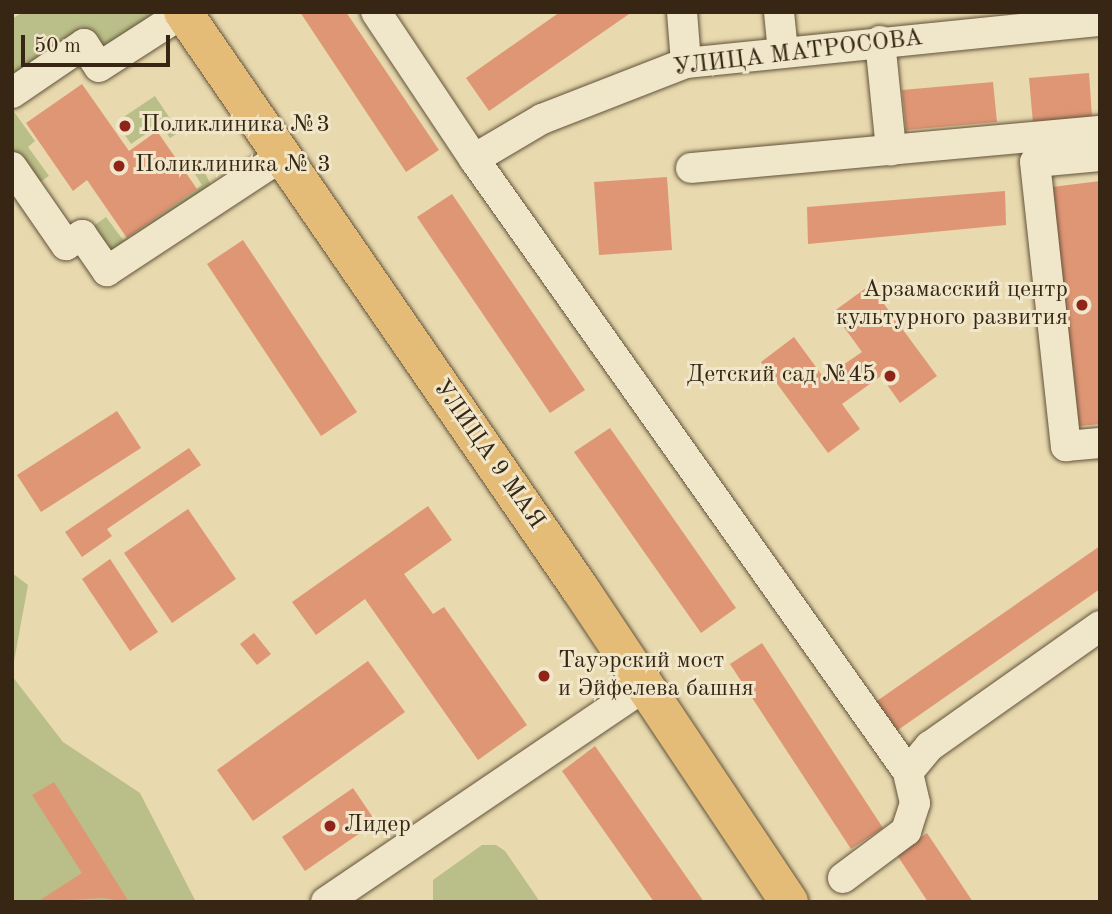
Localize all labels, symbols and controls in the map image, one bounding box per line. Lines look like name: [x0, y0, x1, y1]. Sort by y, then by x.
scale bar: [24, 21, 173, 65]
street label: УЛИЦА МАТРОСОВА: [672, 24, 924, 84]
text: 50 m: [34, 36, 81, 57]
place label: Поликлиника №3: [141, 112, 330, 140]
marker: Поликлиника №3: [115, 116, 135, 136]
place label: Поликлиника № 3: [135, 152, 331, 180]
marker: Поликлиника № 3: [109, 156, 129, 176]
place label: Арзамасский центр культурного развития: [836, 277, 1068, 333]
marker: Арзамасский центр культурного развития: [1074, 297, 1090, 313]
place label: Детский сад №45: [687, 362, 876, 390]
marker: Детский сад №45: [882, 368, 898, 384]
street label: УЛИЦА 9 МАЯ: [426, 375, 550, 535]
place label: Тауэрский мост и Эйфелева башня: [558, 648, 754, 704]
marker: Тауэрский мост и Эйфелева башня: [536, 668, 552, 684]
place label: Лидер: [344, 812, 411, 840]
marker: Лидер: [322, 818, 338, 834]

